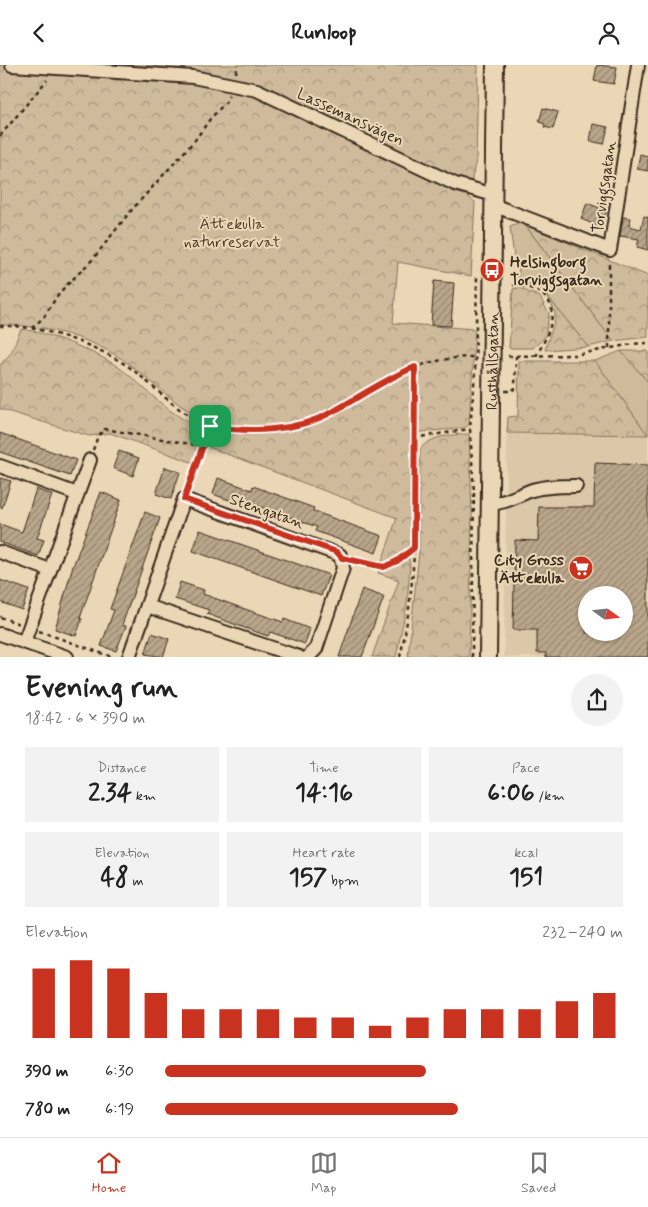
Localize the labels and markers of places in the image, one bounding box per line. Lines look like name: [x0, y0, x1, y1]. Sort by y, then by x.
place label: Helsingborg Torviggsgatan: [510, 252, 603, 293]
bus stop icon: Helsingborg Torviggsgatan: [479, 257, 505, 283]
pin: [189, 405, 231, 447]
place label: City Gross Ättekulla: [494, 550, 564, 589]
supermarket icon: City Gross Ättekulla: [568, 555, 594, 581]

